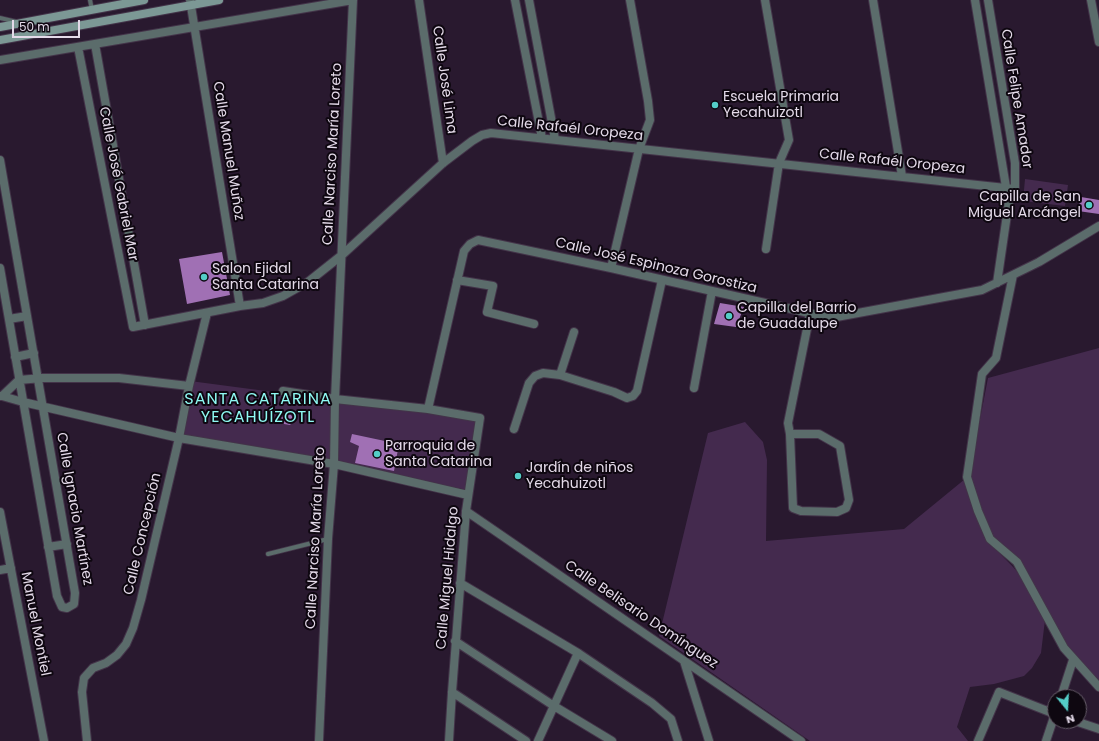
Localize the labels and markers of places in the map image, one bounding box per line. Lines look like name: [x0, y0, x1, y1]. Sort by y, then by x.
place label: Escuela Primaria Yecahuizotl: [723, 89, 839, 122]
marker: Escuela Primaria Yecahuizotl: [710, 100, 720, 110]
place label: Capilla de San Miguel Arcángel: [968, 189, 1081, 222]
marker: Capilla de San Miguel Arcángel: [1084, 200, 1094, 210]
place label: Salon Ejidal Santa Catarina: [212, 261, 319, 294]
marker: Salon Ejidal Santa Catarina: [199, 272, 209, 282]
place label: Capilla del Barrio de Guadalupe: [737, 300, 856, 332]
marker: Capilla del Barrio de Guadalupe: [724, 311, 734, 321]
place label: Parroquia de Santa Catarina: [385, 438, 492, 470]
marker: Parroquia de Santa Catarina: [372, 449, 382, 459]
place label: Jardín de niños Yecahuizotl: [526, 460, 633, 492]
marker: Jardín de niños Yecahuizotl: [513, 471, 523, 481]

